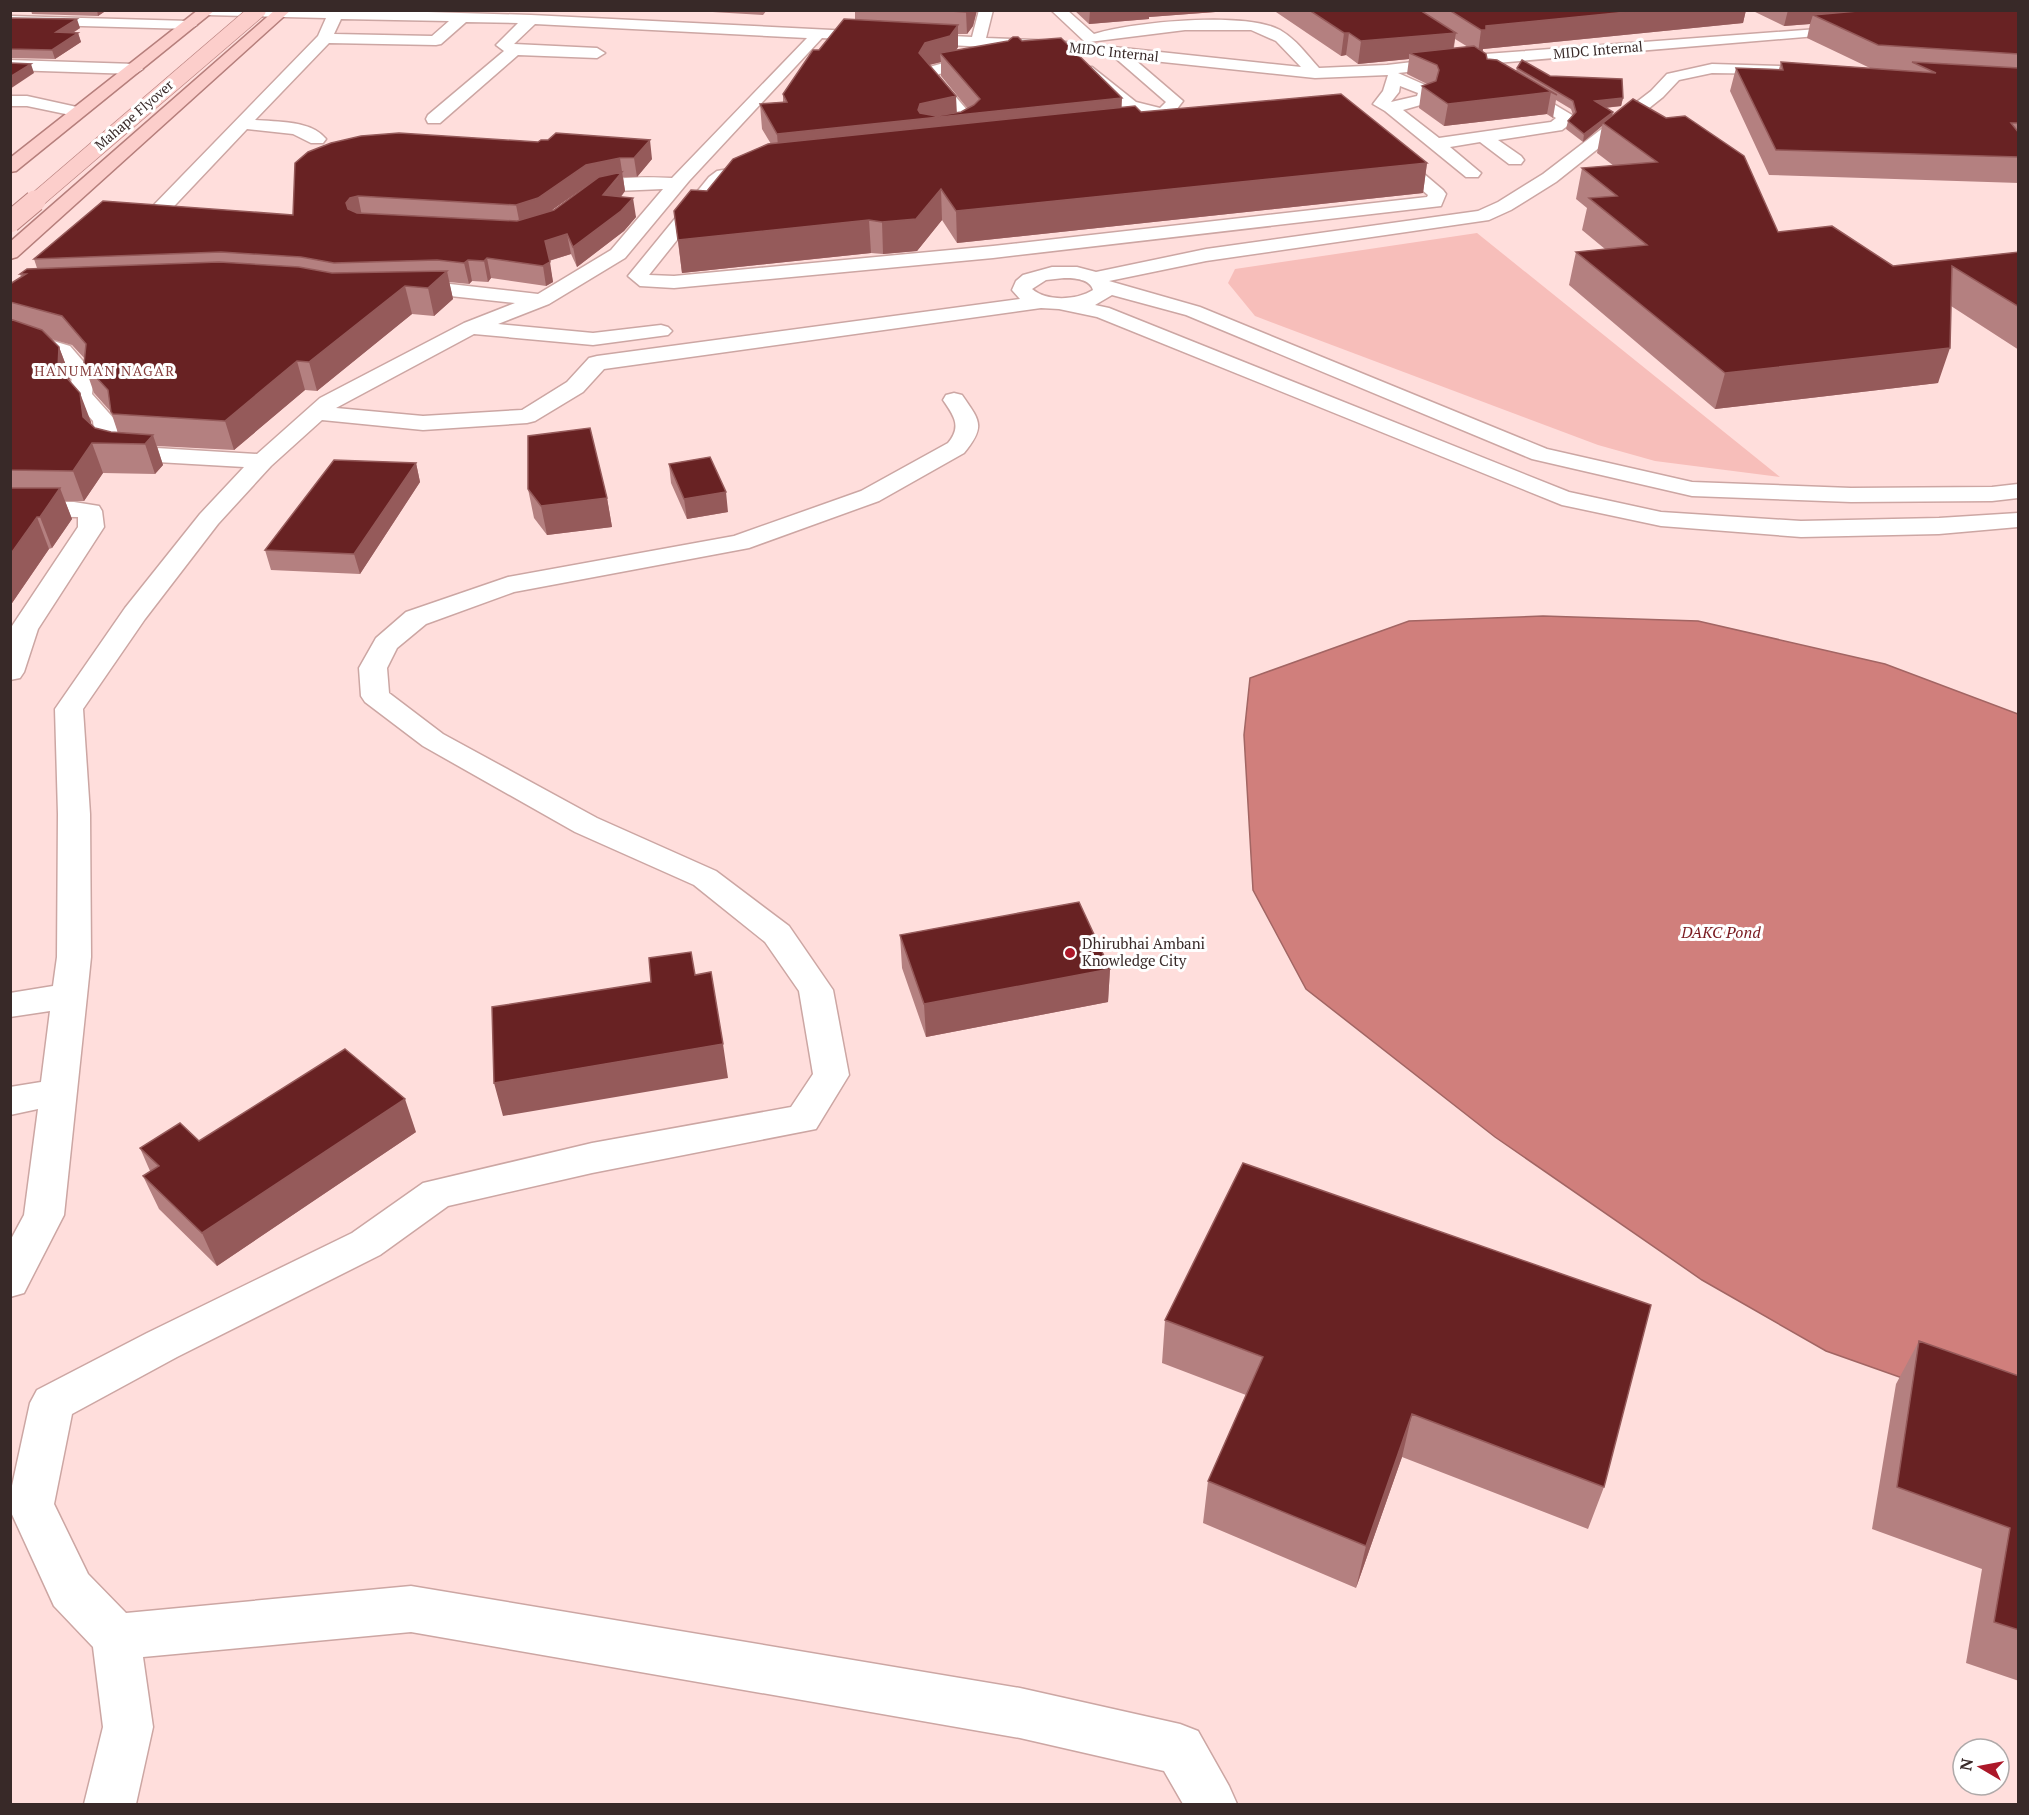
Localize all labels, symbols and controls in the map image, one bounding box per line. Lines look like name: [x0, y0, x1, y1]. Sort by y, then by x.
street label: MIDC Internal: [1552, 36, 1644, 63]
street label: MIDC Internal: [1068, 37, 1160, 66]
street label: Mahape Flyover: [90, 75, 177, 154]
district label: HANUMAN NAGAR: [34, 361, 176, 380]
water label: DAKC Pond: [1680, 921, 1761, 943]
place label: Dhirubhai Ambani Knowledge City: [1082, 933, 1205, 970]
marker: Dhirubhai Ambani Knowledge City: [1063, 946, 1077, 960]
north arrow: [1951, 1737, 2011, 1797]
text: N: [1954, 1757, 1978, 1772]

